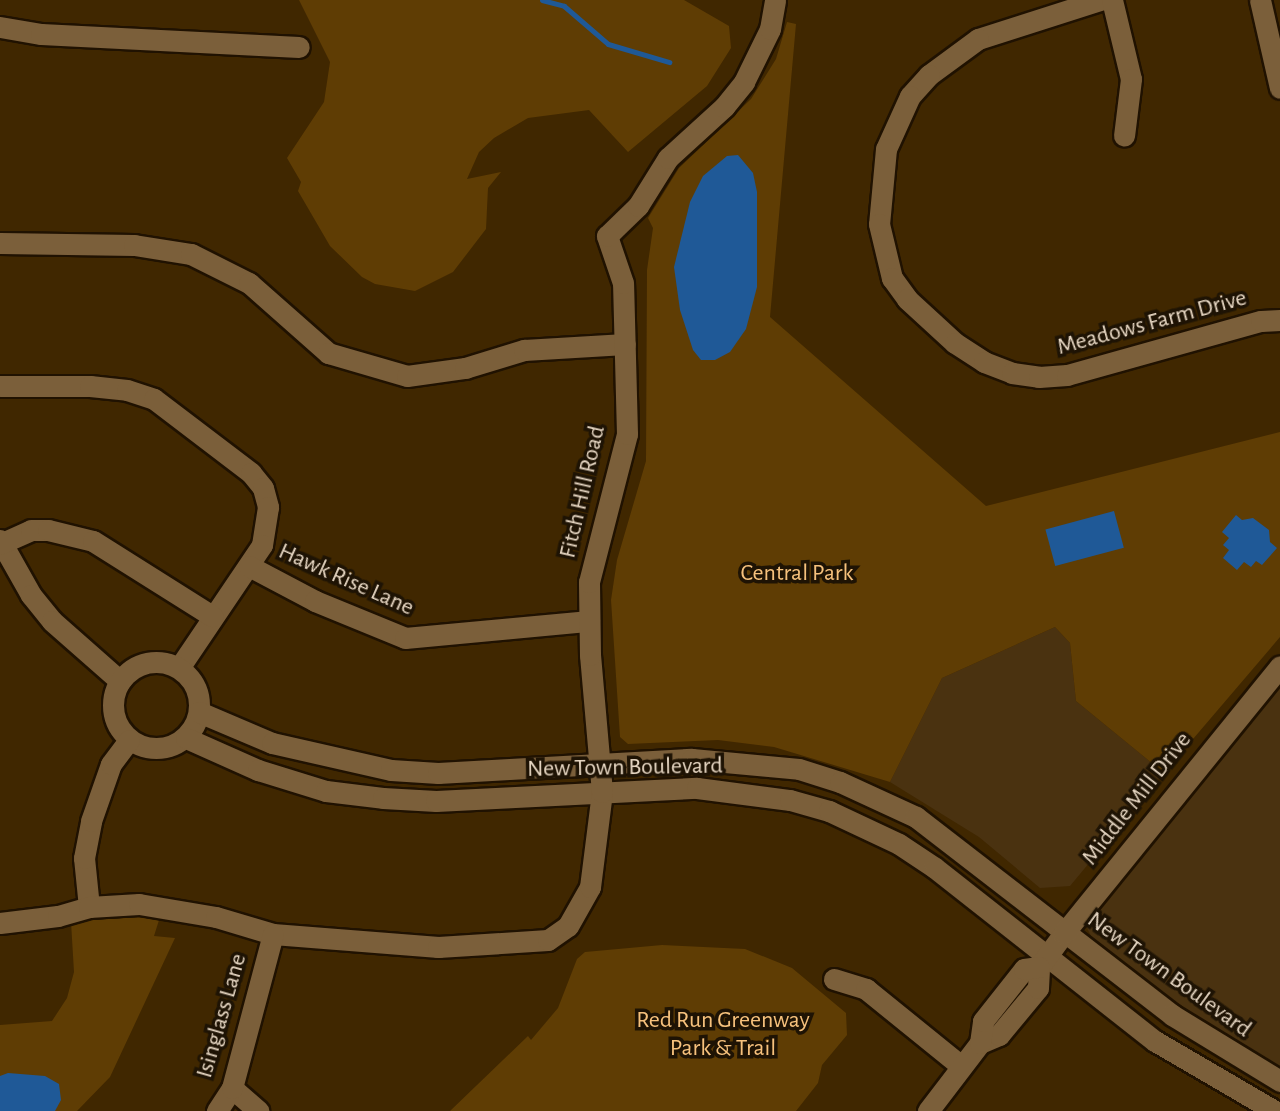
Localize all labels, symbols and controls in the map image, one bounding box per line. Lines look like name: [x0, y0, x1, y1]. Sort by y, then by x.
street label: Meadows Farm Drive: [1054, 284, 1250, 362]
street label: Fitch Hill Road: [554, 423, 612, 561]
street label: Hawk Rise Lane: [274, 537, 418, 623]
park label: Central Park: [740, 560, 854, 588]
street label: Middle Mill Drive: [1076, 727, 1198, 871]
street label: New Town Boulevard: [527, 752, 723, 784]
street label: New Town Boulevard: [1081, 906, 1257, 1044]
street label: Isinglass Lane: [191, 951, 253, 1081]
park label: Red Run Greenway Park & Trail: [636, 1007, 810, 1063]

